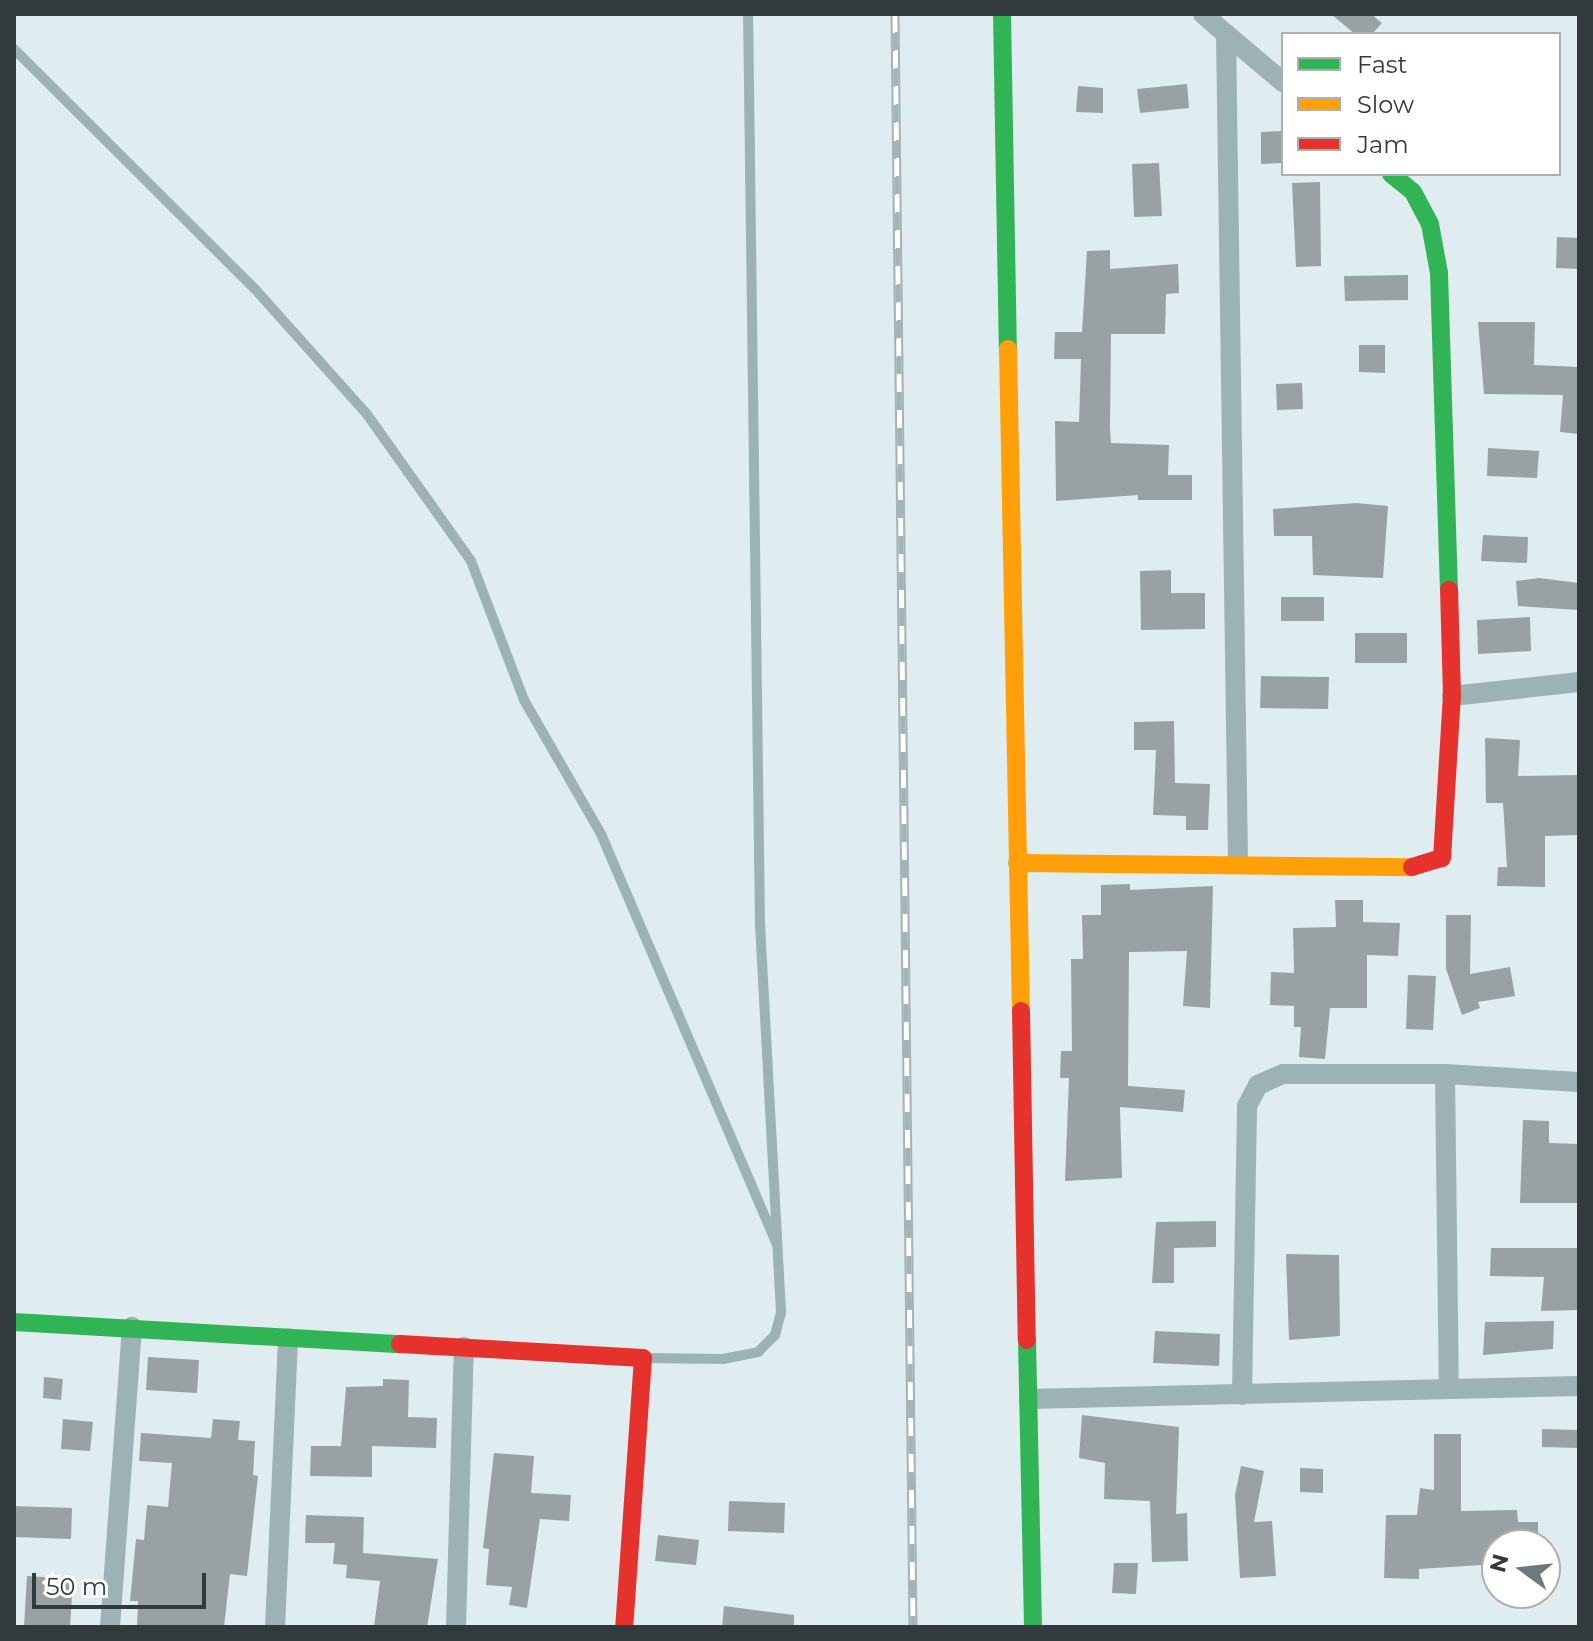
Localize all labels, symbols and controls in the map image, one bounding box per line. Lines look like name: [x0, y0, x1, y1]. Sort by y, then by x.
legend: [1281, 32, 1561, 176]
text: Fast: [1357, 50, 1407, 79]
text: Slow: [1357, 90, 1414, 119]
text: Jam: [1357, 130, 1409, 159]
north arrow: [1481, 1529, 1561, 1609]
text: N: [1484, 1551, 1515, 1575]
scale bar: [36, 1557, 210, 1607]
text: 50 m: [46, 1572, 107, 1601]

